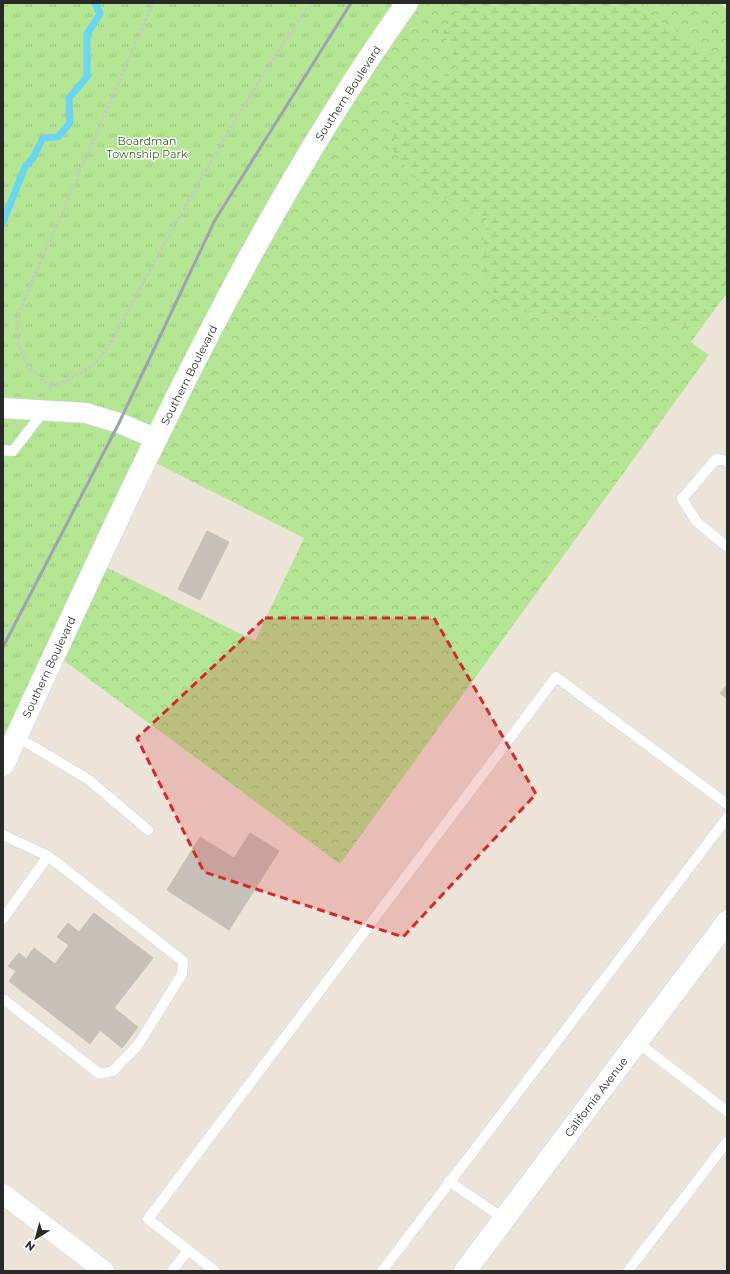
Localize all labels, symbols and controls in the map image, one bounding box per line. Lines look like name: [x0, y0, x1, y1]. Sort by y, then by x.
street label: Southern Boulevard: [312, 43, 384, 143]
park label: Boardman Township Park: [107, 134, 188, 161]
street label: Southern Boulevard: [158, 323, 220, 427]
street label: Southern Boulevard: [19, 614, 79, 720]
street label: California Avenue: [561, 1054, 631, 1140]
north arrow: [16, 1218, 56, 1258]
text: N: [22, 1238, 38, 1254]

